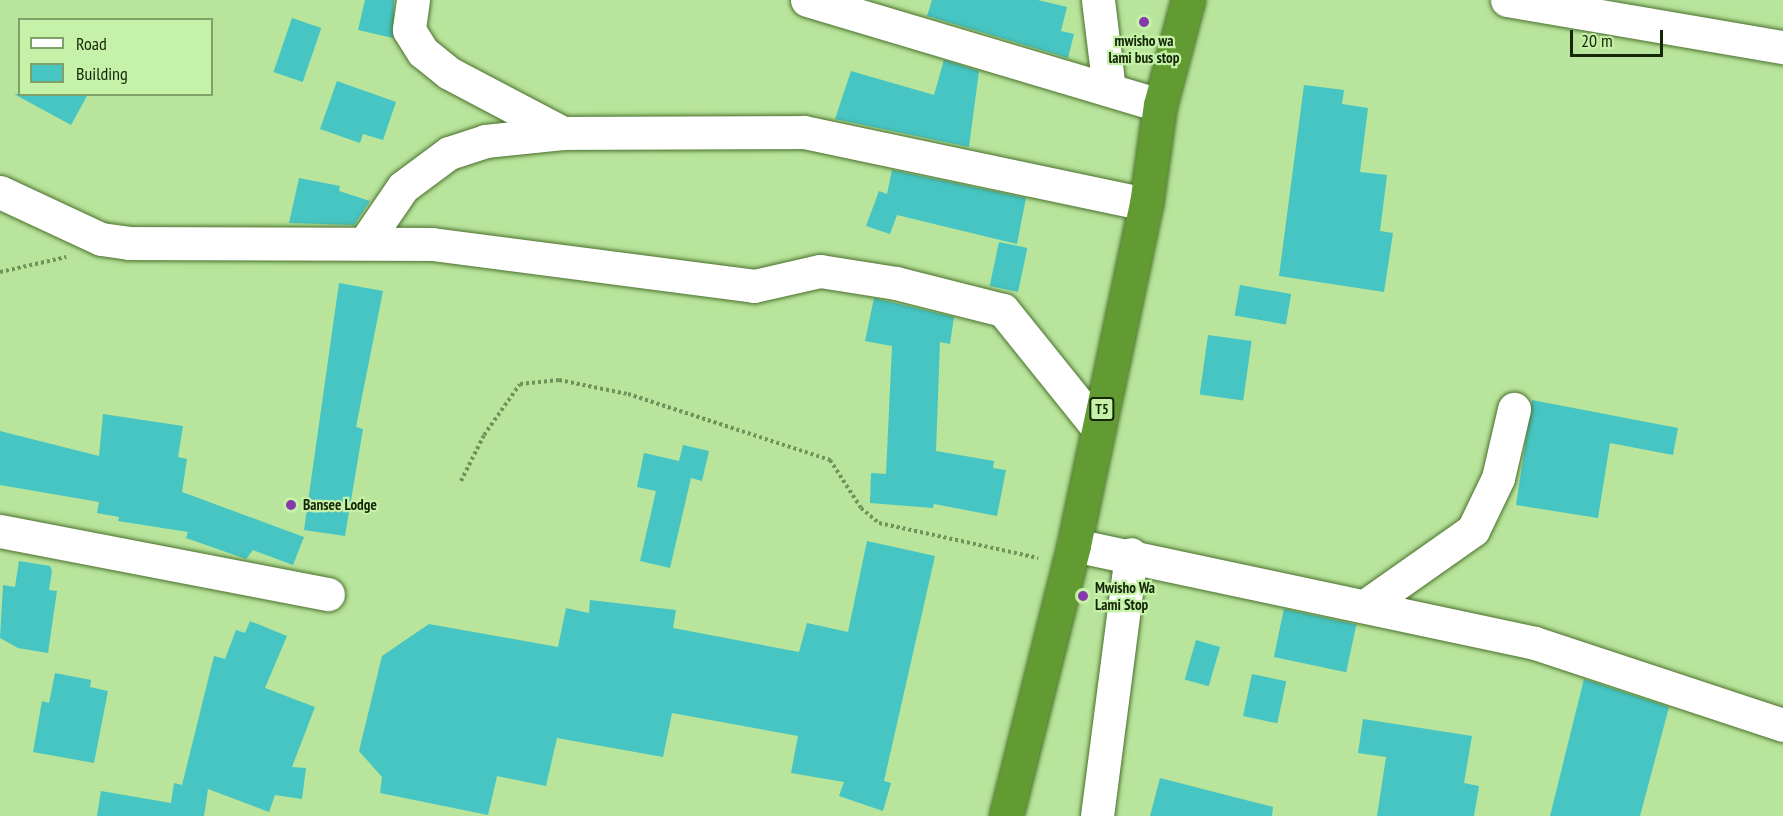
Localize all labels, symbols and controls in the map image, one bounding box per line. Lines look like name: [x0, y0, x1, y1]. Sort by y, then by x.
marker: mwisho wa lami bus stop: [1137, 15, 1151, 29]
legend: [18, 18, 213, 96]
scale bar: [1573, 18, 1666, 56]
text: 20 m: [1581, 29, 1613, 52]
place label: mwisho wa lami bus stop: [1109, 31, 1179, 66]
text: Road: [76, 32, 107, 55]
text: Building: [76, 62, 128, 85]
road number: T5: [1088, 398, 1116, 420]
place label: Bansee Lodge: [303, 496, 377, 514]
marker: Bansee Lodge: [284, 498, 298, 512]
place label: Mwisho Wa Lami Stop: [1095, 578, 1155, 613]
marker: Mwisho Wa Lami Stop: [1076, 589, 1090, 603]

